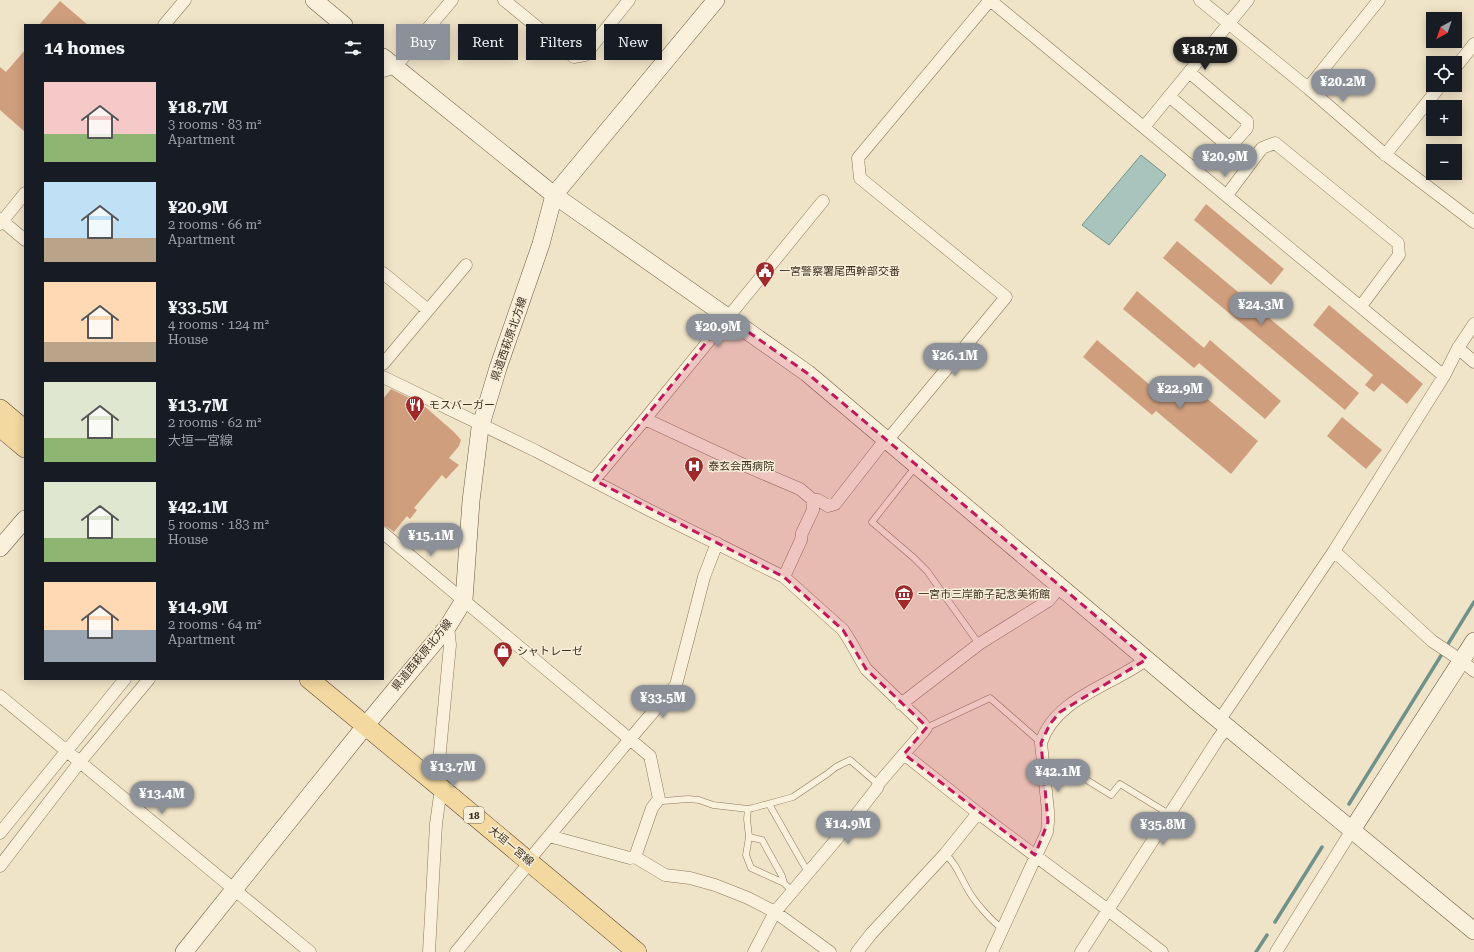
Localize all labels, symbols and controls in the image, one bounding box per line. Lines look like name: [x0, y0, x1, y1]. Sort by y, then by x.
north arrow: [1426, 12, 1462, 48]
map controls: [1426, 12, 1462, 180]
chip: Buy: [396, 24, 450, 60]
chip: Rent: [458, 24, 518, 60]
chip: Filters: [526, 24, 596, 60]
chip: New: [604, 24, 662, 60]
icon: filters: [342, 37, 364, 59]
pin: ¥18.7M: [1172, 37, 1238, 71]
text: 14 homes: [44, 38, 125, 58]
text: ¥18.7M: [1182, 42, 1228, 57]
button: locate: [1426, 56, 1462, 92]
pin: ¥20.2M: [1310, 69, 1376, 103]
text: ¥20.2M: [1320, 74, 1366, 89]
text: ¥18.7M: [168, 97, 228, 117]
icon: home: [76, 98, 124, 146]
button: +: [1426, 100, 1462, 136]
text: 3 rooms · 83 m²: [168, 117, 262, 132]
text: Apartment: [168, 132, 235, 147]
pin: ¥20.9M: [1192, 144, 1258, 178]
button: −: [1426, 144, 1462, 180]
text: ¥20.9M: [1202, 149, 1248, 164]
text: ¥20.9M: [168, 197, 228, 217]
icon: home: [76, 198, 124, 246]
text: 2 rooms · 66 m²: [168, 217, 262, 232]
text: Apartment: [168, 232, 235, 247]
public building icon: 一宮警察署尾西幹部交番: [754, 260, 776, 288]
place label: 一宮警察署尾西幹部交番: [779, 265, 900, 278]
pin: ¥24.3M: [1228, 292, 1294, 326]
street label: 県道西萩原北方線: [489, 295, 529, 383]
text: ¥33.5M: [168, 297, 228, 317]
text: ¥24.3M: [1238, 297, 1284, 312]
icon: home: [76, 298, 124, 346]
pin: ¥20.9M: [685, 314, 751, 348]
text: 4 rooms · 124 m²: [168, 317, 269, 332]
text: ¥20.9M: [695, 319, 741, 334]
text: House: [168, 332, 208, 347]
pin: ¥26.1M: [922, 343, 988, 377]
text: ¥26.1M: [932, 348, 978, 363]
pin: ¥22.9M: [1147, 376, 1213, 410]
text: ¥22.9M: [1157, 381, 1203, 396]
restaurant icon: モスバーガー: [404, 394, 426, 422]
text: ¥13.7M: [168, 395, 228, 415]
icon: home: [76, 398, 124, 446]
place label: モスバーガー: [429, 399, 495, 412]
text: 2 rooms · 62 m²: [168, 415, 262, 430]
text: 大垣一宮線: [168, 433, 233, 448]
hospital icon: 泰玄会西病院: [683, 455, 705, 483]
place label: 泰玄会西病院: [708, 460, 774, 473]
text: ¥42.1M: [168, 497, 228, 517]
icon: home: [76, 498, 124, 546]
text: 5 rooms · 183 m²: [168, 517, 269, 532]
pin: ¥15.1M: [398, 523, 464, 557]
text: ¥15.1M: [408, 528, 454, 543]
text: House: [168, 532, 208, 547]
museum icon: 一宮市三岸節子記念美術館: [893, 583, 915, 611]
place label: 一宮市三岸節子記念美術館: [918, 588, 1050, 601]
text: ¥14.9M: [168, 597, 228, 617]
icon: home: [76, 598, 124, 646]
text: 2 rooms · 64 m²: [168, 617, 262, 632]
street label: 県道西萩原北方線: [389, 617, 455, 693]
text: Apartment: [168, 632, 235, 647]
shop icon: シャトレーゼ: [492, 640, 514, 668]
place label: シャトレーゼ: [517, 645, 583, 658]
pin: ¥33.5M: [630, 685, 696, 719]
text: ¥33.5M: [640, 690, 686, 705]
pin: ¥13.7M: [420, 754, 486, 788]
text: ¥13.7M: [430, 759, 476, 774]
pin: ¥42.1M: [1025, 759, 1091, 793]
text: ¥42.1M: [1035, 764, 1081, 779]
pin: ¥13.4M: [129, 781, 195, 815]
text: ¥13.4M: [139, 786, 185, 801]
road number: 18: [464, 807, 484, 823]
pin: ¥14.9M: [815, 811, 881, 845]
pin: ¥35.8M: [1130, 812, 1196, 846]
text: ¥14.9M: [825, 816, 871, 831]
text: ¥35.8M: [1140, 817, 1186, 832]
street label: 大垣一宮線: [486, 823, 536, 869]

